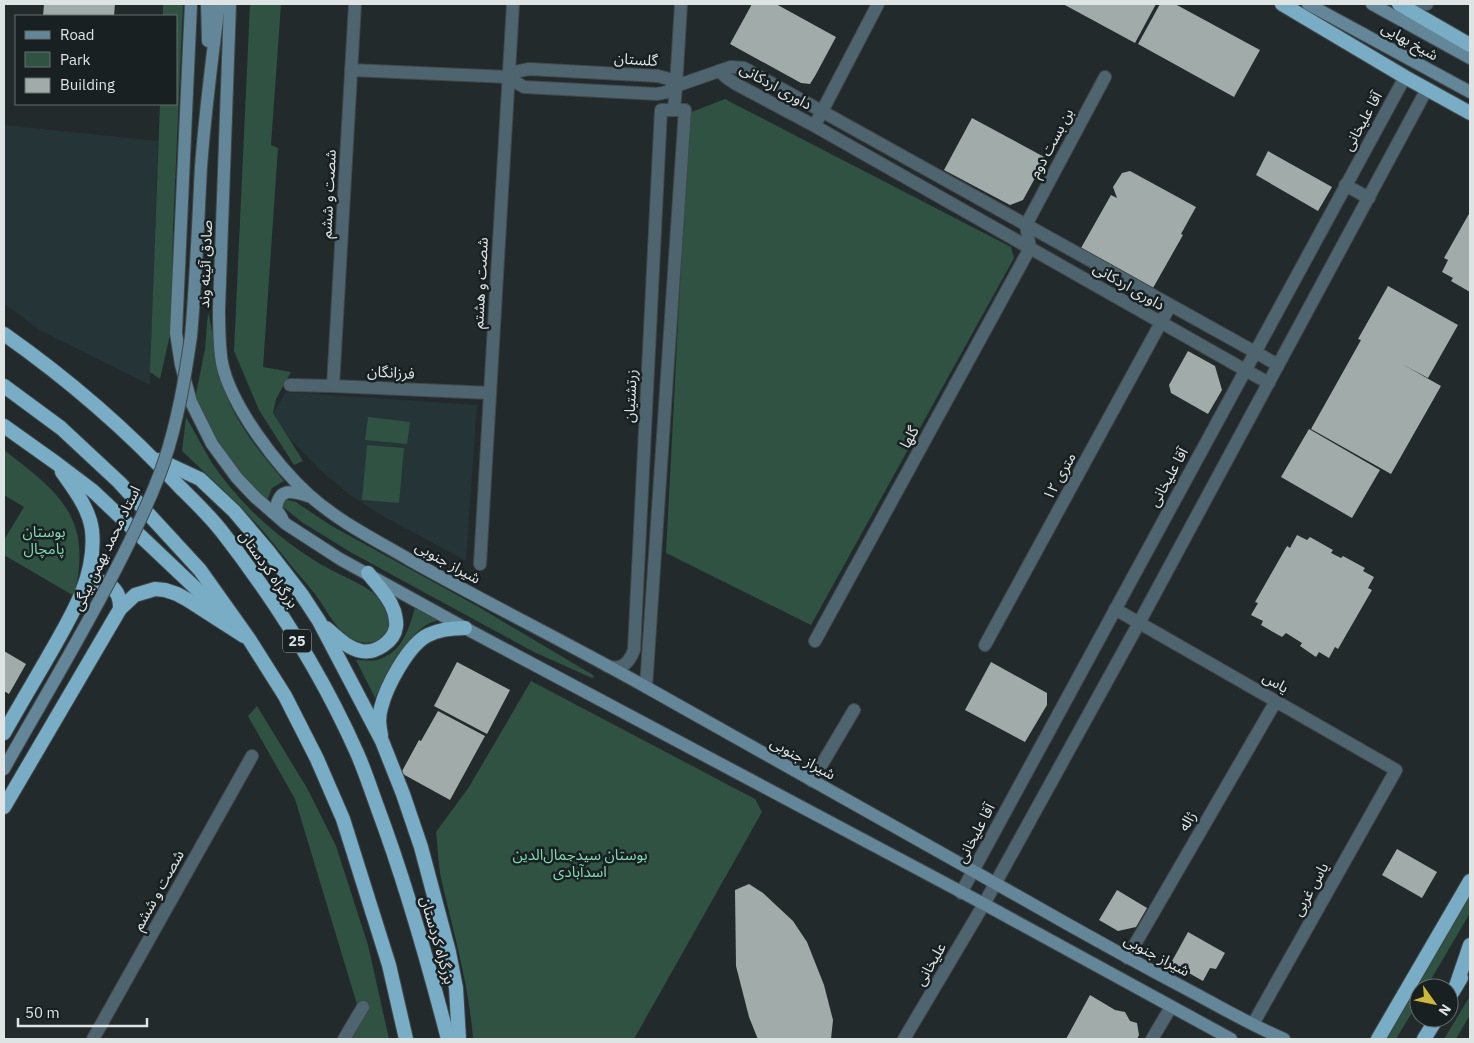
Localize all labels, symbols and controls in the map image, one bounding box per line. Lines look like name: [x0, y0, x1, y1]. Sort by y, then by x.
legend: [15, 15, 178, 105]
street label: شیخ بهایی: [1377, 18, 1442, 67]
text: Road: [60, 25, 95, 44]
street label: گلستان: [614, 48, 659, 70]
text: Park: [60, 50, 90, 69]
street label: داوری اردکانی: [737, 58, 815, 114]
text: Building: [60, 75, 115, 94]
street label: آقا علیخانی: [1338, 88, 1386, 154]
street label: بن بست دوم: [1025, 105, 1079, 182]
street label: شصت و ششم: [316, 149, 342, 239]
street label: صادق آئینه وند: [194, 220, 216, 308]
street label: شصت و هشتم: [468, 237, 494, 329]
street label: داوری اردکانی: [1090, 258, 1168, 314]
street label: فرزانگان: [367, 361, 416, 383]
street label: زرتشتیان: [619, 369, 641, 423]
street label: گلها: [895, 422, 923, 452]
street label: آقا علیخانی: [1144, 444, 1192, 510]
street label: ۱۲ متری: [1038, 449, 1080, 503]
street label: استاد محمد بهمن بیگی: [67, 482, 145, 614]
park label: بوستان پامچال: [22, 522, 66, 559]
street label: بزرگراه کردستان: [235, 526, 303, 612]
street label: شیراز جنوبی: [412, 536, 484, 588]
road number: 25: [283, 630, 311, 652]
street label: یاس: [1260, 667, 1292, 697]
street label: شیراز جنوبی: [767, 732, 839, 784]
street label: آقا علیخانی: [951, 799, 999, 866]
street label: ژاله: [1174, 808, 1200, 834]
park label: بوستان سیدجمال‌الدین اسدآبادی: [512, 845, 648, 881]
street label: شصت و ششم: [128, 846, 190, 935]
street label: یاس غربی: [1287, 859, 1333, 919]
street label: بزرگراه کردستان: [416, 894, 460, 986]
street label: شیراز جنوبی: [1121, 930, 1193, 980]
street label: علیخانی: [910, 939, 950, 989]
north arrow: [1409, 978, 1459, 1028]
scale bar: [18, 996, 146, 1028]
text: N: [1435, 1001, 1455, 1019]
text: 50 m: [25, 1003, 60, 1022]

